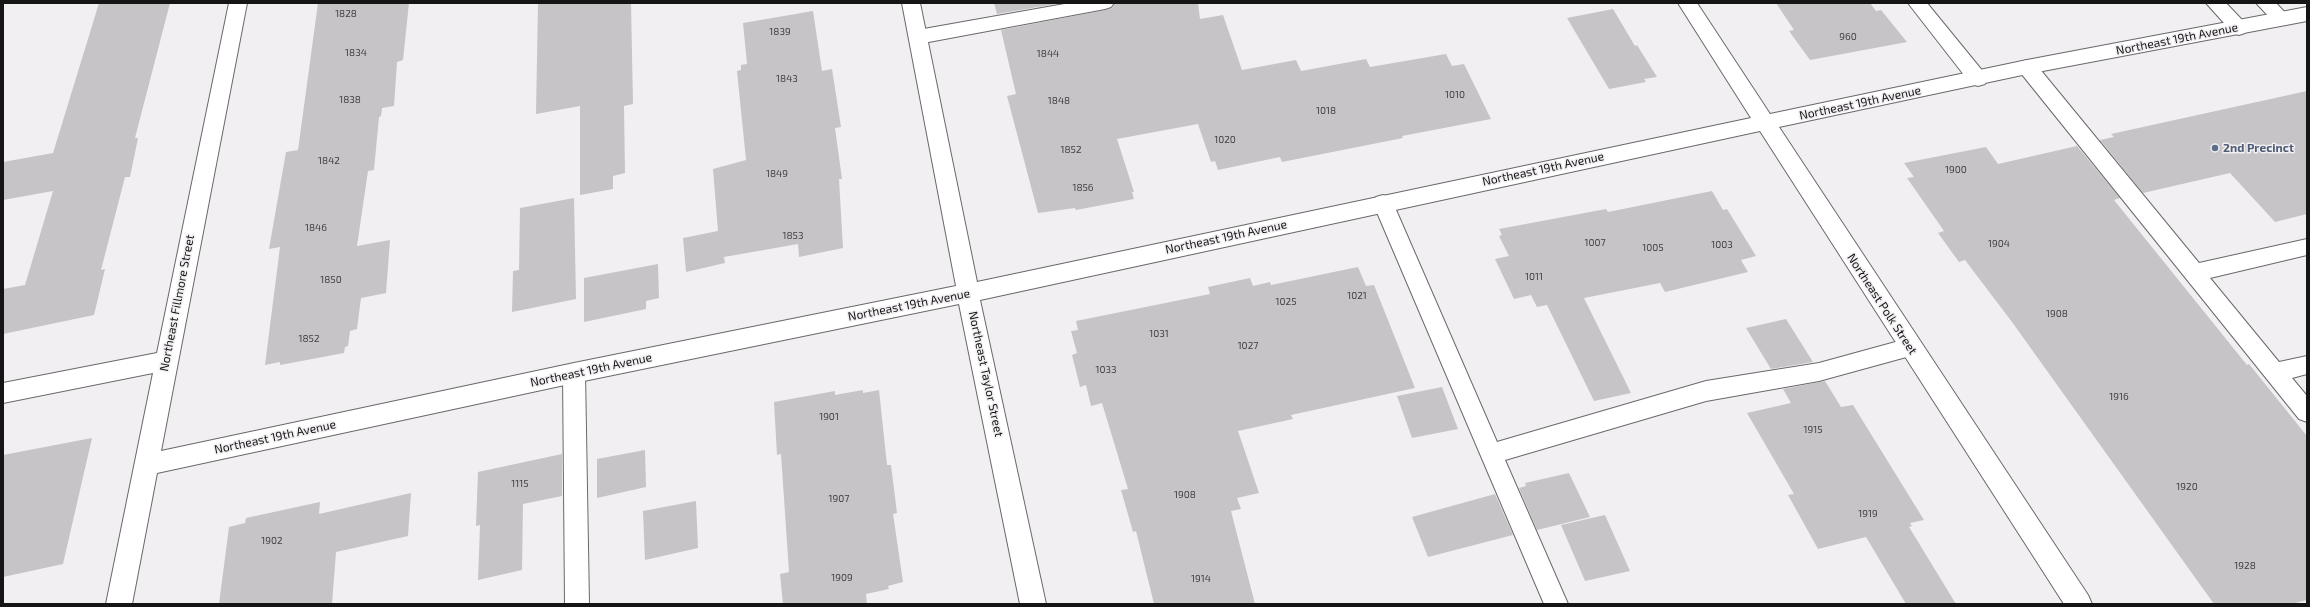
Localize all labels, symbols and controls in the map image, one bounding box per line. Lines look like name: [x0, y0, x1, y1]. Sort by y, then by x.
house number: 1828: [335, 8, 357, 20]
street label: Northeast 19th Avenue: [2115, 20, 2239, 58]
house number: 1839: [769, 26, 791, 38]
house number: 960: [1839, 31, 1857, 43]
house number: 1834: [345, 47, 367, 59]
house number: 1844: [1037, 48, 1059, 60]
house number: 1843: [776, 73, 798, 85]
street label: Northeast 19th Avenue: [1798, 83, 1922, 123]
house number: 1010: [1445, 89, 1465, 101]
house number: 1838: [339, 94, 361, 106]
house number: 1848: [1048, 95, 1070, 107]
house number: 1018: [1316, 105, 1336, 117]
house number: 1020: [1214, 134, 1236, 146]
place label: 2nd Precinct: [2223, 141, 2294, 155]
marker: 2nd Precinct: [2210, 143, 2220, 153]
house number: 1852: [1060, 144, 1082, 156]
street label: Northeast 19th Avenue: [1481, 149, 1605, 189]
house number: 1842: [318, 155, 340, 167]
house number: 1900: [1945, 164, 1967, 176]
house number: 1849: [766, 168, 788, 180]
house number: 1856: [1072, 182, 1094, 194]
street label: Northeast 19th Avenue: [1164, 217, 1288, 257]
house number: 1846: [305, 222, 327, 234]
house number: 1853: [783, 230, 803, 242]
street label: Northeast Fillmore Street: [157, 233, 197, 373]
house number: 1007: [1584, 237, 1606, 249]
house number: 1904: [1988, 238, 2010, 250]
house number: 1003: [1711, 239, 1733, 251]
house number: 1005: [1642, 242, 1664, 254]
street label: Northeast Polk Street: [1844, 251, 1920, 357]
house number: 1011: [1525, 271, 1543, 283]
house number: 1850: [320, 274, 342, 286]
street label: Northeast 19th Avenue: [847, 286, 971, 324]
house number: 1021: [1347, 290, 1367, 302]
house number: 1025: [1276, 296, 1296, 308]
house number: 1908: [2046, 308, 2068, 320]
street label: Northeast Taylor Street: [966, 310, 1006, 438]
house number: 1031: [1149, 328, 1169, 340]
house number: 1852: [298, 333, 320, 345]
house number: 1027: [1238, 340, 1258, 352]
street label: Northeast 19th Avenue: [529, 350, 653, 390]
house number: 1033: [1095, 364, 1117, 376]
house number: 1916: [2109, 391, 2129, 403]
house number: 1901: [819, 411, 839, 423]
street label: Northeast 19th Avenue: [213, 417, 337, 457]
house number: 1915: [1803, 424, 1823, 436]
house number: 1115: [511, 478, 529, 490]
house number: 1920: [2176, 481, 2198, 493]
house number: 1908: [1174, 489, 1196, 501]
house number: 1907: [829, 493, 849, 505]
house number: 1919: [1858, 508, 1878, 520]
house number: 1902: [261, 535, 283, 547]
house number: 1928: [2234, 560, 2256, 572]
house number: 1909: [831, 572, 853, 584]
house number: 1914: [1191, 573, 1211, 585]

